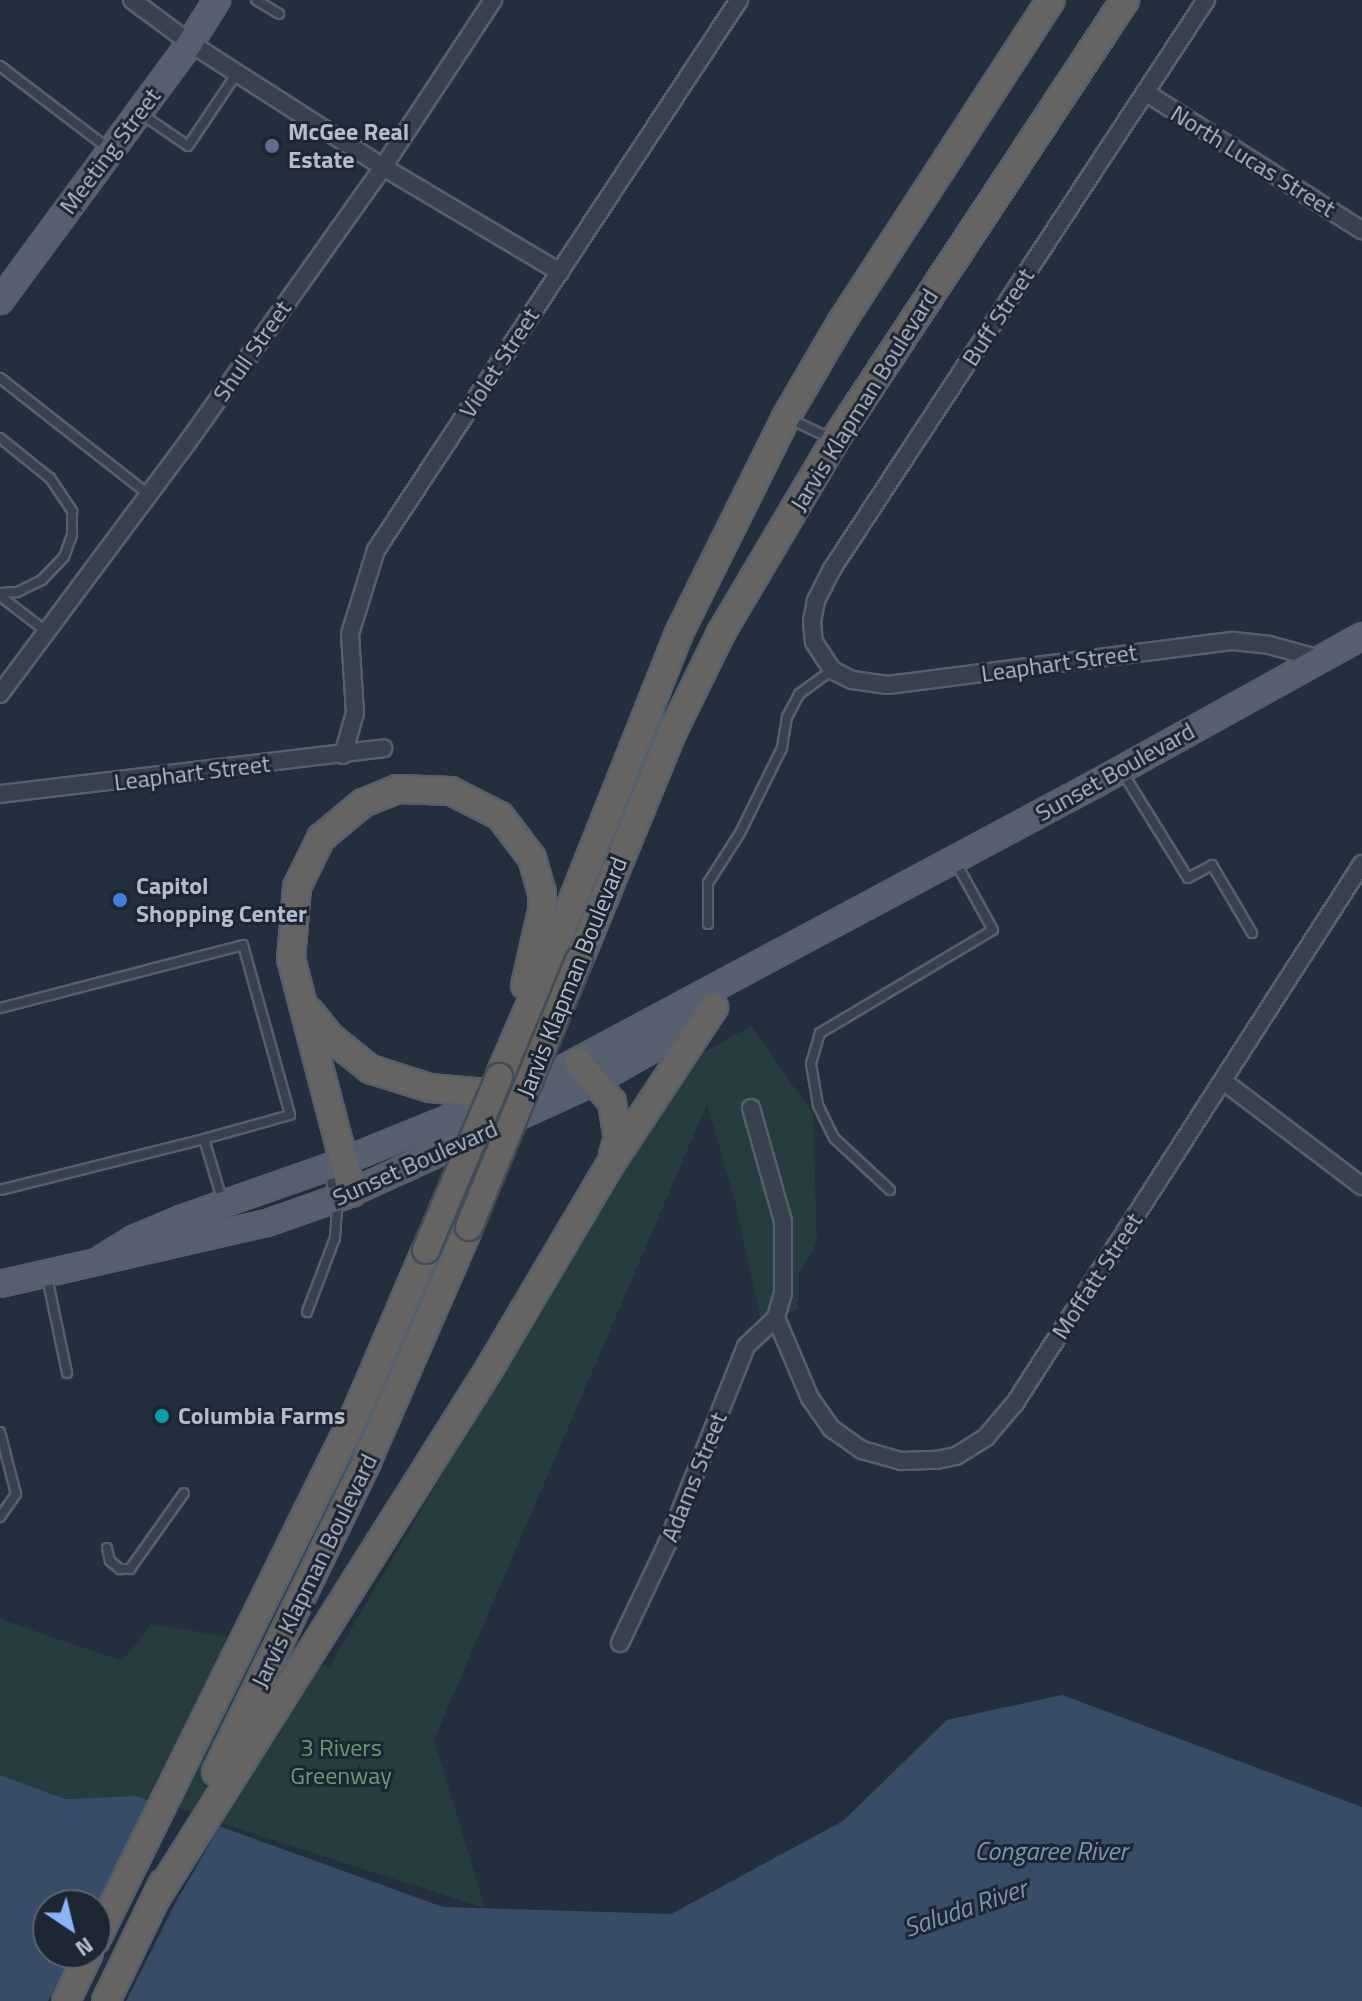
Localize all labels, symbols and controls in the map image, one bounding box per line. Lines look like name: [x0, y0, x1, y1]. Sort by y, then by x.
street label: Meeting Street: [53, 82, 167, 220]
street label: North Lucas Street: [1165, 99, 1341, 223]
place label: McGee Real Estate: [288, 118, 409, 174]
marker: McGee Real Estate: [263, 137, 281, 155]
street label: Buff Street: [956, 263, 1040, 371]
street label: Jarvis Klapman Boulevard: [784, 284, 944, 516]
street label: Shull Street: [207, 295, 297, 407]
street label: Violet Street: [453, 303, 545, 423]
street label: Leaphart Street: [979, 638, 1139, 688]
street label: Sunset Boulevard: [1030, 716, 1200, 828]
street label: Leaphart Street: [112, 749, 272, 797]
street label: Jarvis Klapman Boulevard: [511, 853, 633, 1101]
place label: Capitol Shopping Center: [136, 872, 307, 928]
marker: Capitol Shopping Center: [111, 891, 129, 909]
street label: Sunset Boulevard: [328, 1114, 502, 1212]
street label: Moffatt Street: [1046, 1208, 1148, 1344]
place label: Columbia Farms: [178, 1402, 345, 1430]
marker: Columbia Farms: [153, 1407, 171, 1425]
street label: Adams Street: [655, 1408, 733, 1546]
street label: Jarvis Klapman Boulevard: [245, 1449, 383, 1693]
park label: 3 Rivers Greenway: [290, 1734, 392, 1790]
water label: Congaree River: [974, 1835, 1128, 1867]
water label: Saluda River: [899, 1872, 1031, 1944]
north arrow: [32, 1889, 112, 1969]
text: N: [69, 1929, 101, 1965]

